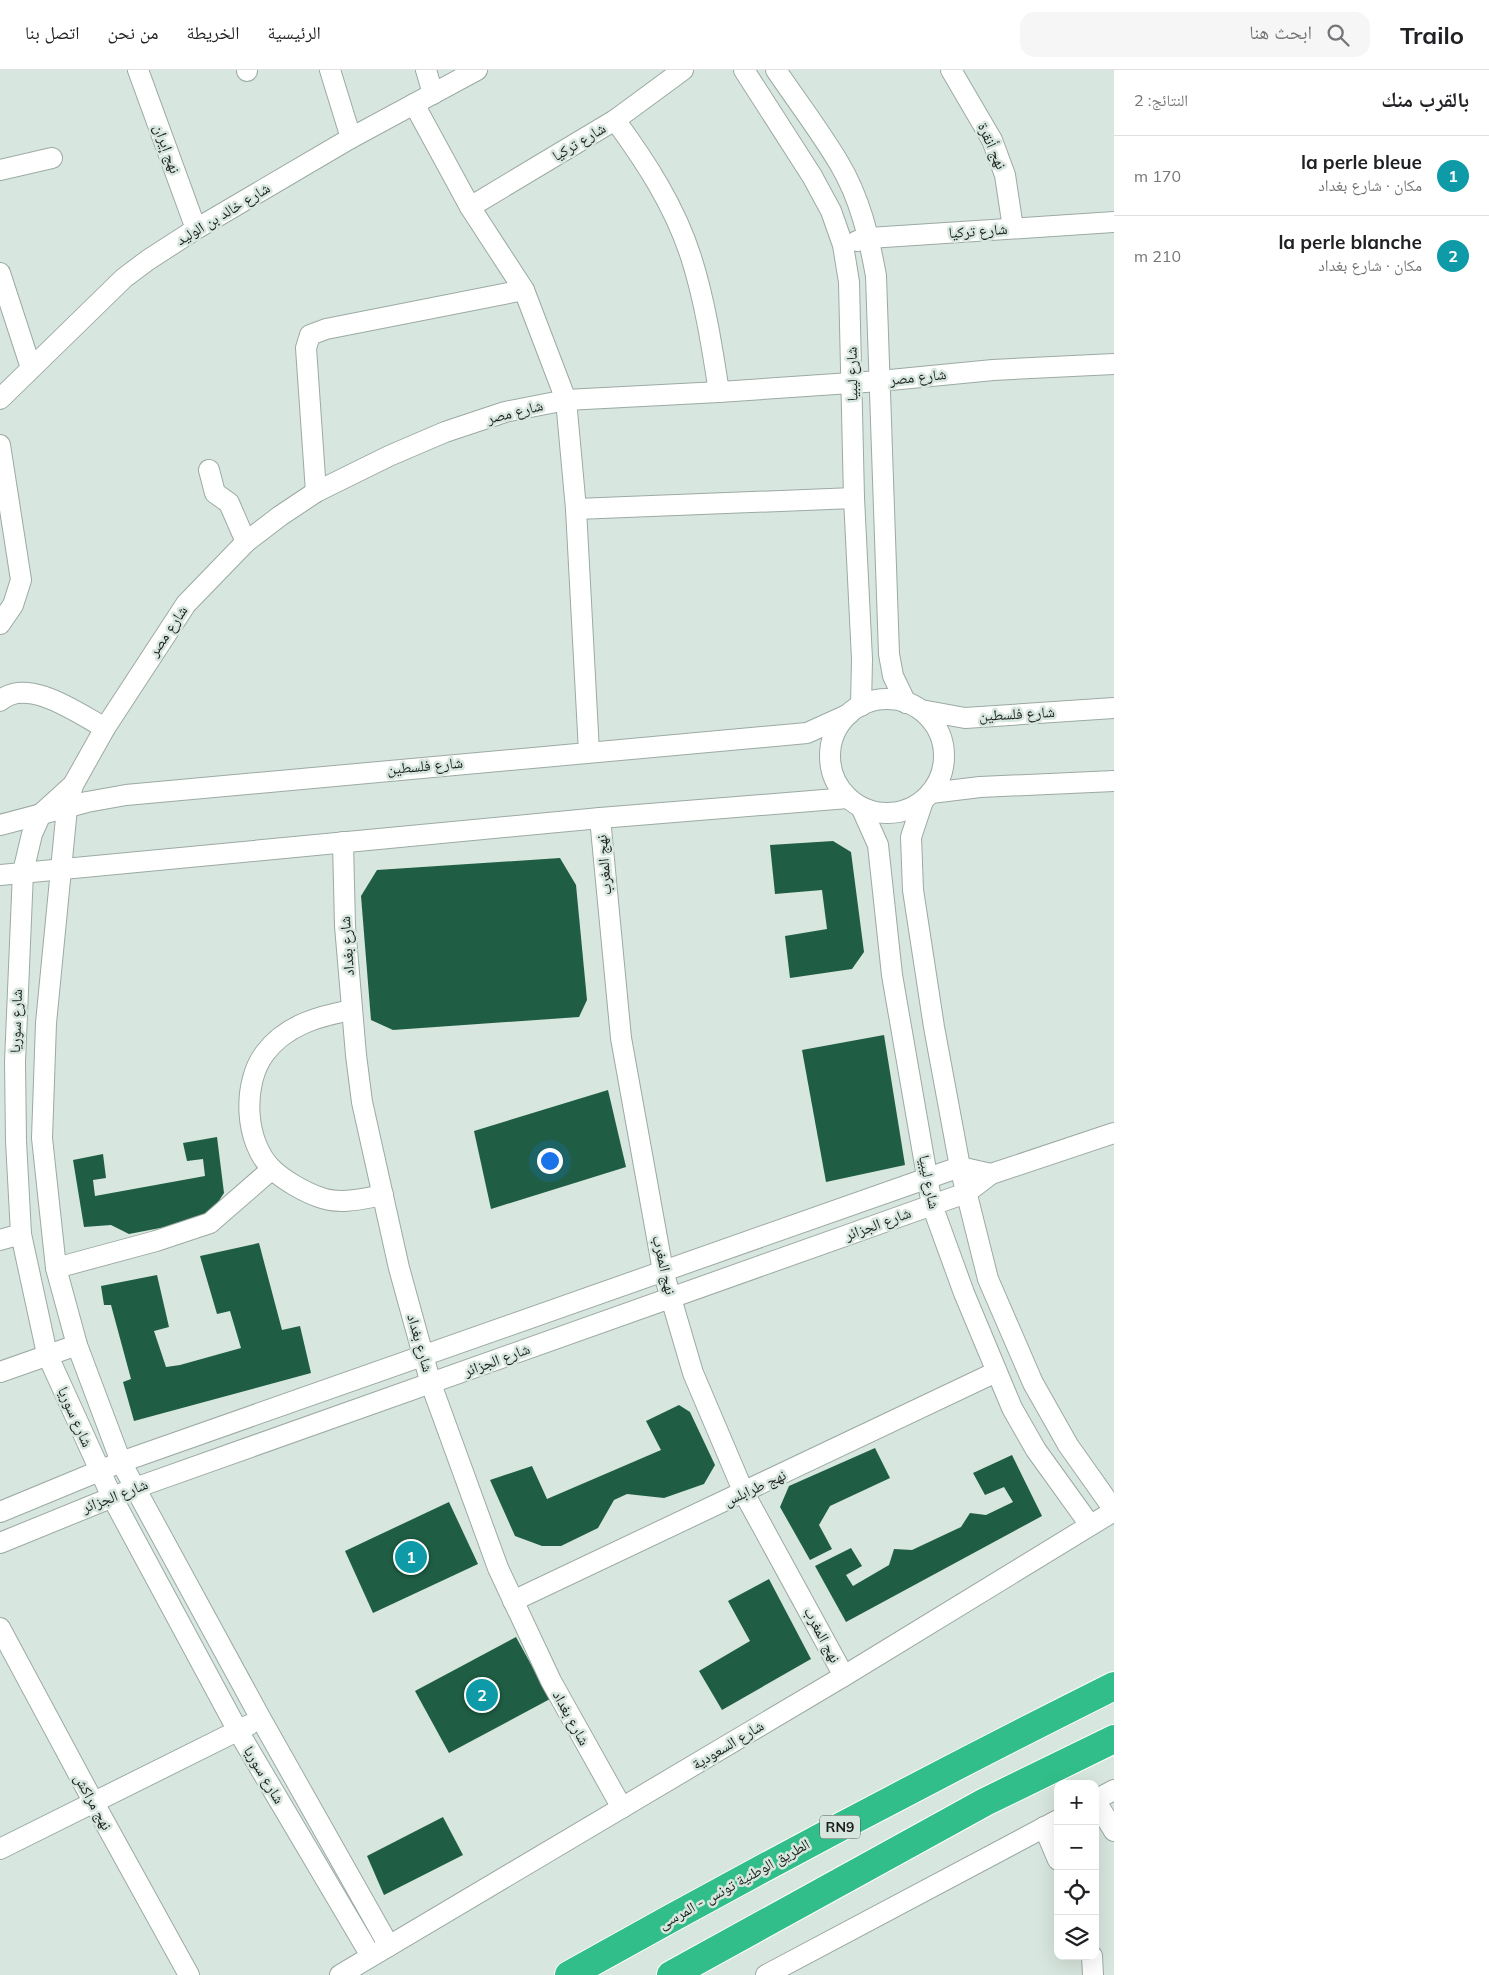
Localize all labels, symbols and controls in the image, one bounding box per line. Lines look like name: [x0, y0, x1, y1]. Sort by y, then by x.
search box: [1020, 12, 1370, 57]
text: ابحث هنا: [1249, 20, 1312, 44]
text: Trailo: [1400, 20, 1464, 50]
text: اتصل بنا: [25, 21, 80, 44]
text: من نحن: [108, 21, 158, 44]
text: الخريطة: [186, 21, 239, 44]
text: الرئيسية: [267, 21, 321, 44]
icon: search: [1324, 21, 1352, 49]
text: بالقرب منك: [1381, 86, 1469, 112]
text: النتائج: 2: [1134, 90, 1188, 110]
street label: شارع تركيا: [549, 118, 610, 166]
street label: نهج أنقرة: [973, 119, 1011, 173]
street label: نهج إيران: [149, 122, 185, 176]
text: la perle bleue: [1301, 150, 1422, 174]
text: 170 m: [1134, 166, 1181, 186]
text: 1: [1448, 166, 1458, 186]
text: مكان · شارع بغداد: [1318, 175, 1422, 195]
street label: شارع خالد بن الوليد: [172, 178, 274, 250]
street label: شارع تركيا: [948, 219, 1008, 243]
text: la perle blanche: [1278, 230, 1422, 254]
text: 210 m: [1134, 246, 1181, 266]
text: 2: [1448, 246, 1458, 266]
text: مكان · شارع بغداد: [1318, 255, 1422, 275]
street label: شارع ليبيا: [842, 346, 862, 401]
street label: شارع مصر: [888, 364, 948, 390]
street label: شارع مصر: [484, 395, 545, 429]
street label: شارع مصر: [143, 602, 192, 661]
street label: شارع فلسطين: [979, 702, 1056, 726]
street label: شارع فلسطين: [386, 753, 464, 779]
street label: نهج المغرب: [591, 834, 617, 896]
street label: شارع بغداد: [335, 915, 359, 976]
street label: شارع سوريا: [5, 989, 27, 1053]
your location: [537, 1148, 563, 1174]
street label: شارع ليبيا: [914, 1153, 944, 1211]
street label: شارع الجزائر: [841, 1203, 914, 1246]
street label: نهج المغرب: [647, 1233, 681, 1297]
street label: شارع بغداد: [402, 1312, 438, 1375]
street label: شارع الجزائر: [460, 1339, 533, 1382]
street label: شارع سوريا: [53, 1384, 97, 1450]
street label: نهج طرابلس: [721, 1465, 789, 1511]
street label: شارع الجزائر: [78, 1474, 151, 1518]
pin: 1: [395, 1538, 427, 1576]
street label: نهج المغرب: [799, 1604, 845, 1666]
pin: 2: [466, 1676, 498, 1714]
street label: شارع بغداد: [548, 1687, 594, 1749]
street label: شارع السعودية: [688, 1716, 768, 1774]
street label: شارع سوريا: [239, 1742, 289, 1808]
street label: نهج مراكش: [69, 1770, 117, 1834]
map controls: [1054, 1780, 1099, 1960]
button: +: [1054, 1780, 1099, 1825]
road number: RN9: [820, 1815, 860, 1838]
button: −: [1054, 1825, 1099, 1870]
street label: الطريق الوطنية تونس - المرسى: [655, 1834, 813, 1934]
button: locate: [1054, 1870, 1099, 1915]
button: layers: [1054, 1915, 1099, 1960]

